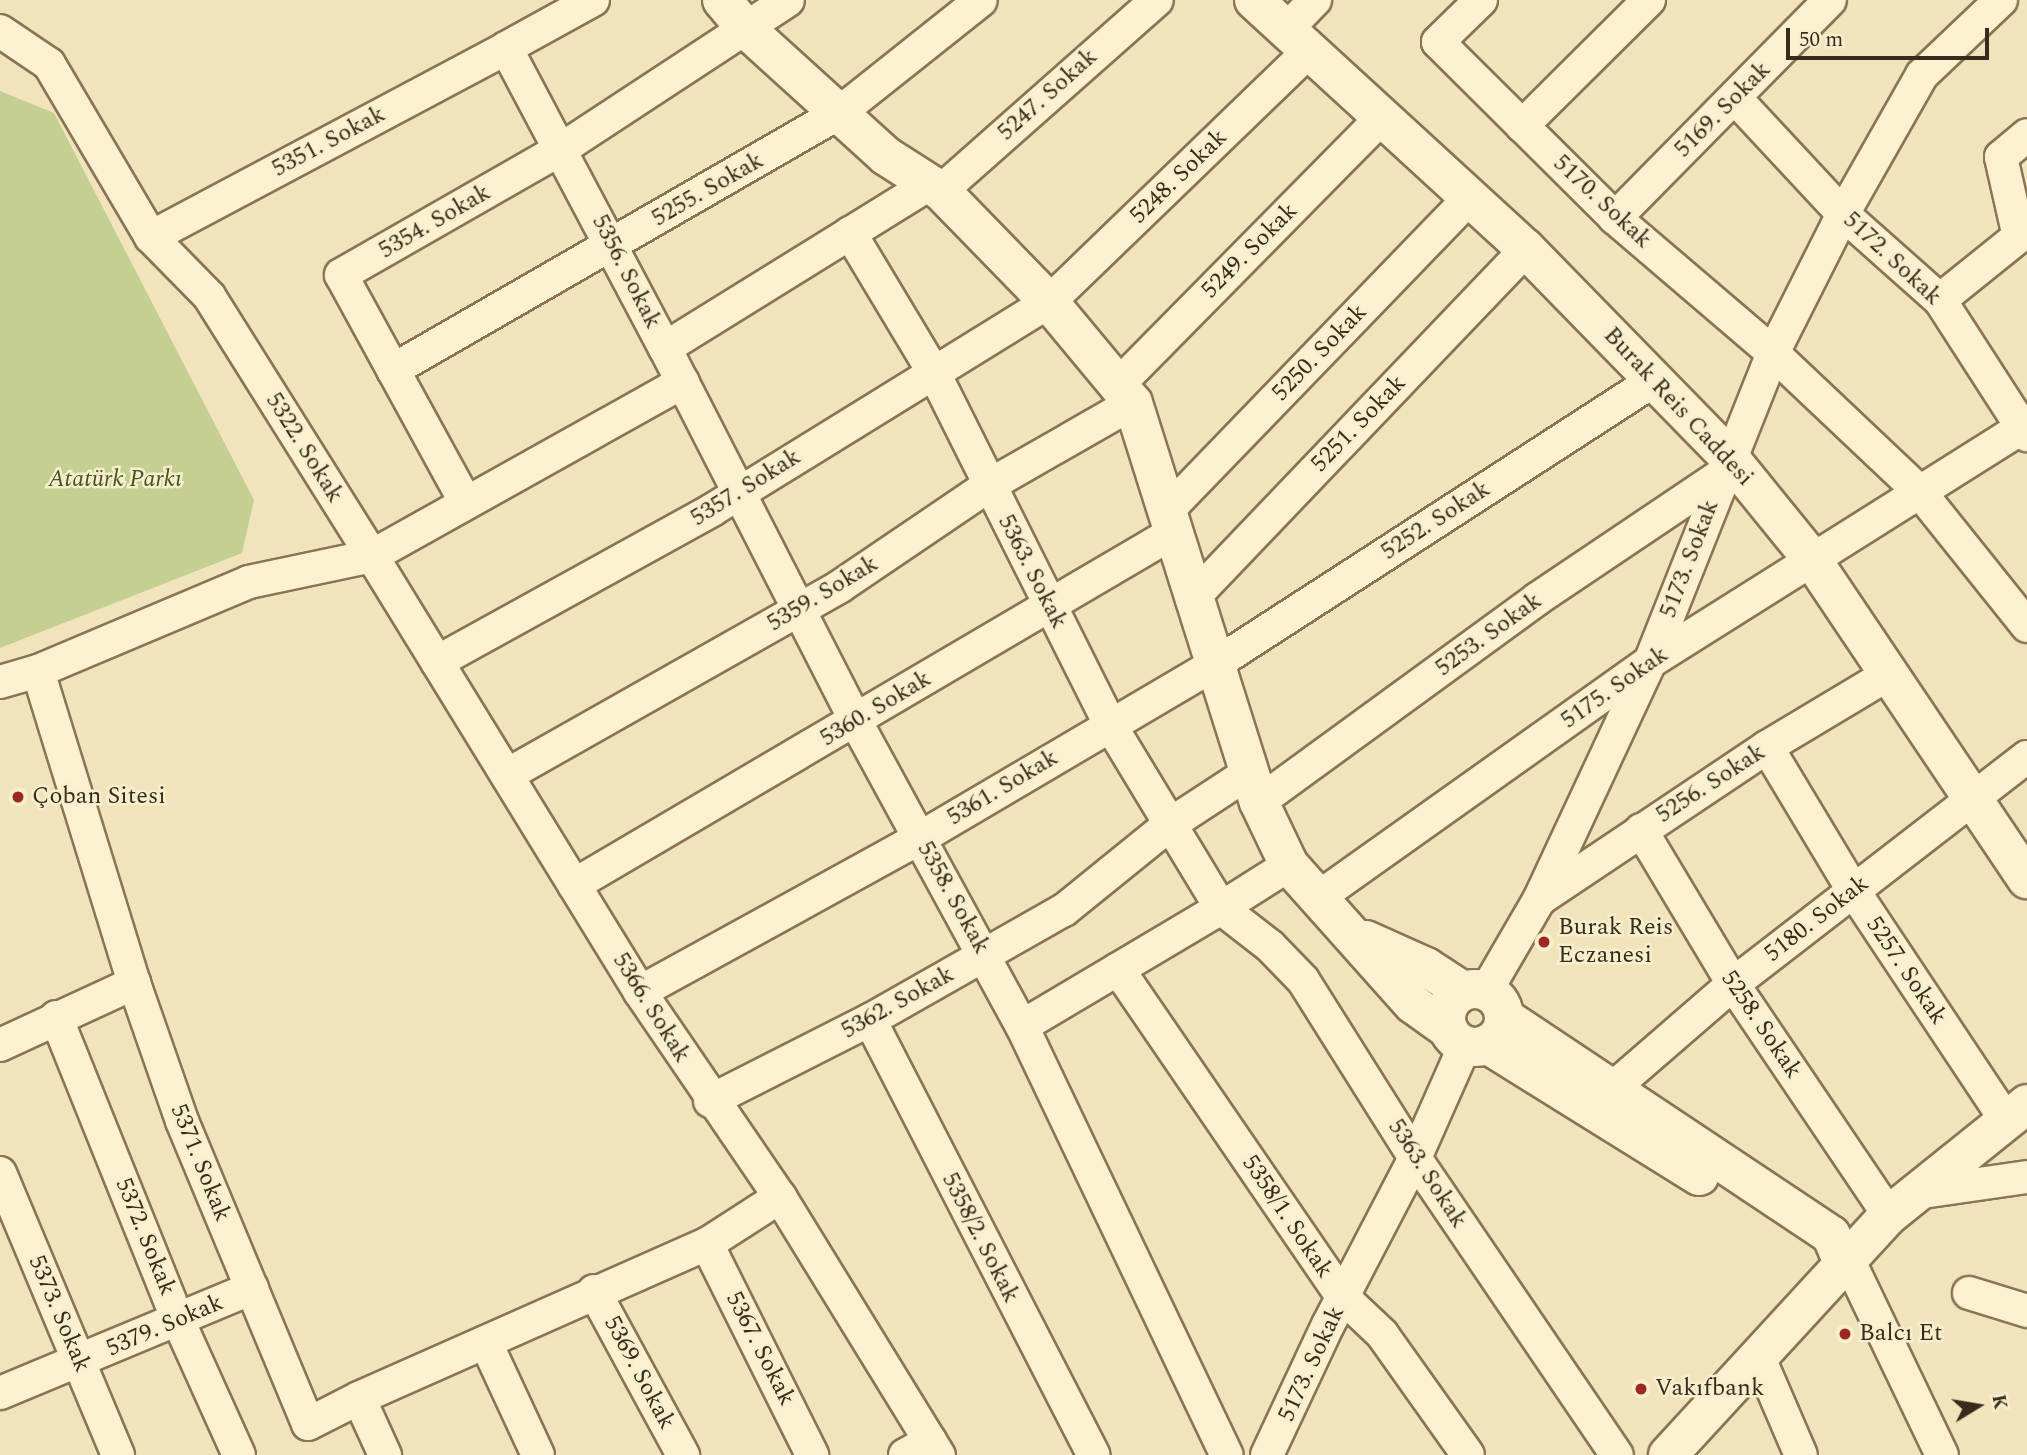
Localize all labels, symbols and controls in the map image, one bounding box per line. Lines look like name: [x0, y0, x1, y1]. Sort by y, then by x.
scale bar: [1789, 14, 1992, 58]
text: 50 m: [1799, 24, 1843, 56]
street label: 5247. Sokak: [992, 43, 1104, 147]
street label: 5169. Sokak: [1669, 56, 1777, 164]
street label: 5351. Sokak: [267, 100, 391, 184]
street label: 5248. Sokak: [1124, 123, 1234, 231]
street label: 5255. Sokak: [647, 146, 769, 234]
street label: 5170. Sokak: [1547, 149, 1657, 255]
street label: 5354. Sokak: [374, 178, 496, 266]
street label: 5249. Sokak: [1196, 197, 1304, 305]
street label: 5172. Sokak: [1837, 206, 1947, 312]
street label: 5356. Sokak: [585, 210, 667, 334]
street label: 5250. Sokak: [1266, 298, 1374, 408]
street label: Burak Reis Caddesi: [1597, 322, 1759, 492]
street label: 5251. Sokak: [1305, 369, 1413, 479]
street label: 5322. Sokak: [259, 388, 349, 508]
street label: 5357. Sokak: [686, 443, 806, 533]
park label: Atatürk Parkı: [48, 466, 182, 494]
street label: 5252. Sokak: [1376, 475, 1496, 567]
street label: 5173. Sokak: [1654, 496, 1726, 622]
street label: 5363. Sokak: [991, 510, 1073, 634]
street label: 5359. Sokak: [762, 550, 884, 638]
street label: 5253. Sokak: [1430, 587, 1548, 683]
street label: 5175. Sokak: [1556, 641, 1674, 735]
street label: 5360. Sokak: [815, 665, 937, 753]
street label: 5256. Sokak: [1651, 738, 1771, 830]
street label: 5361. Sokak: [942, 744, 1064, 832]
place label: Çoban Sitesi: [32, 783, 166, 811]
marker: Çoban Sitesi: [10, 789, 26, 805]
street label: 5358. Sokak: [910, 837, 996, 959]
street label: 5180. Sokak: [1759, 869, 1875, 969]
street label: 5257. Sokak: [1859, 911, 1953, 1031]
place label: Burak Reis Eczanesi: [1558, 914, 1673, 970]
marker: Burak Reis Eczanesi: [1536, 934, 1552, 950]
street label: 5366. Sokak: [606, 948, 696, 1068]
street label: 5362. Sokak: [837, 960, 959, 1046]
street label: 5258. Sokak: [1714, 965, 1808, 1085]
street label: 5371. Sokak: [163, 1100, 237, 1226]
street label: 5363. Sokak: [1381, 1114, 1473, 1234]
street label: 5358/1. Sokak: [1235, 1150, 1339, 1284]
street label: 5358/2. Sokak: [935, 1168, 1025, 1308]
street label: 5372. Sokak: [108, 1174, 182, 1300]
street label: 5373. Sokak: [21, 1251, 97, 1377]
street label: 5367. Sokak: [719, 1287, 801, 1411]
street label: 5379. Sokak: [102, 1288, 228, 1364]
street label: 5173. Sokak: [1273, 1302, 1351, 1426]
street label: 5369. Sokak: [597, 1311, 681, 1435]
place label: Balcı Et: [1859, 1320, 1943, 1348]
marker: Balcı Et: [1837, 1326, 1853, 1342]
north arrow: [1943, 1371, 2013, 1441]
place label: Vakıfbank: [1655, 1375, 1764, 1403]
marker: Vakıfbank: [1633, 1381, 1649, 1397]
text: K: [1983, 1392, 2015, 1412]

